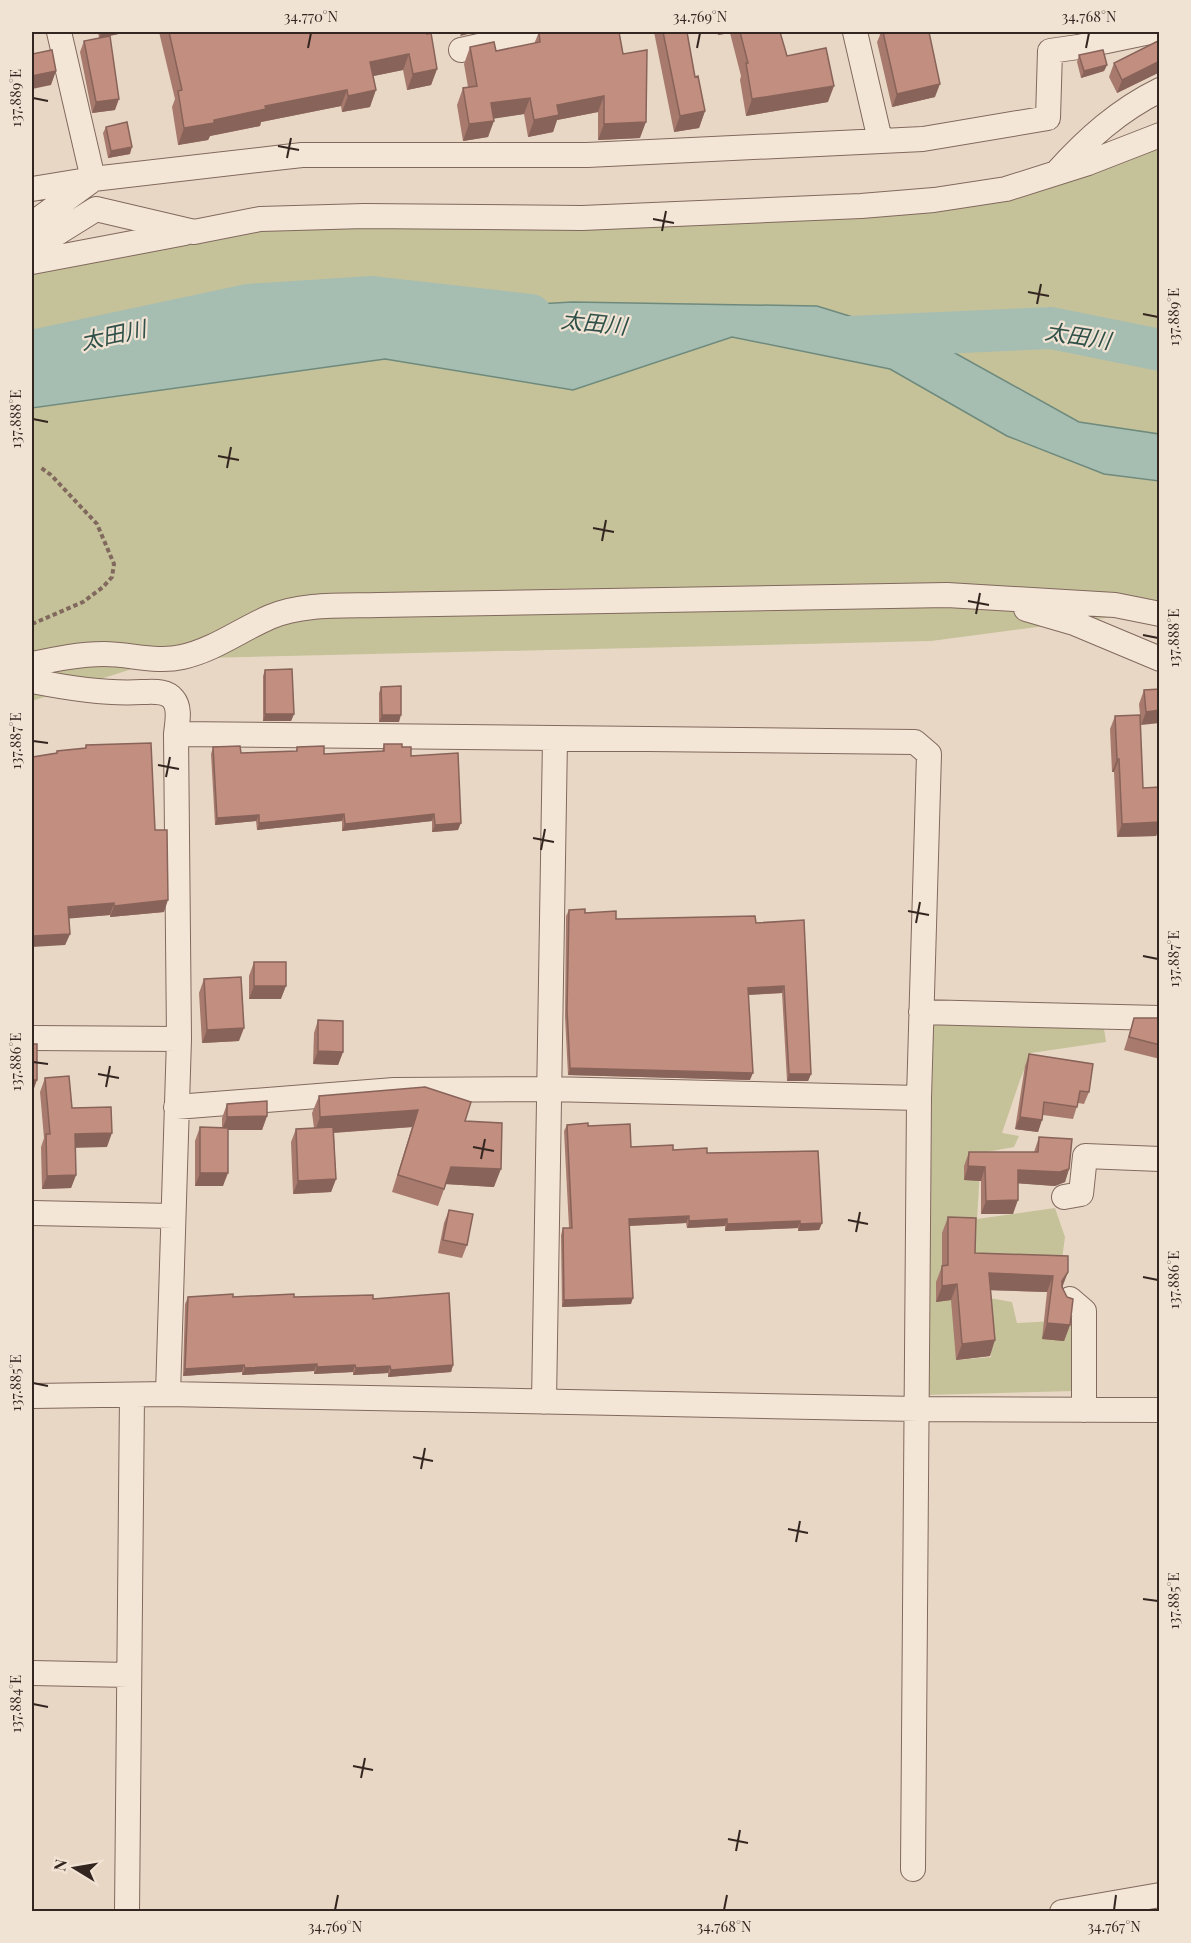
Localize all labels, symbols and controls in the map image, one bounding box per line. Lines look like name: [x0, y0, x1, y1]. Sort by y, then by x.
text: 34.770°N: [284, 6, 339, 26]
text: 34.769°N: [673, 6, 728, 26]
text: 34.768°N: [1061, 6, 1117, 26]
text: 137.889°E: [5, 69, 25, 127]
text: 137.889°E: [1163, 288, 1183, 346]
water label: 太田川: [560, 304, 630, 341]
water label: 太田川: [78, 312, 150, 356]
water label: 太田川: [1043, 315, 1115, 355]
text: 137.888°E: [5, 390, 25, 448]
text: 137.888°E: [1163, 609, 1183, 667]
text: 137.887°E: [5, 712, 25, 770]
text: 137.887°E: [1163, 930, 1183, 988]
text: 137.886°E: [5, 1033, 25, 1091]
text: 137.886°E: [1163, 1251, 1183, 1309]
text: 137.885°E: [5, 1354, 25, 1412]
text: 137.885°E: [1163, 1572, 1183, 1630]
text: 137.884°E: [5, 1675, 25, 1733]
north arrow: [45, 1838, 105, 1898]
text: N: [48, 1857, 71, 1873]
text: 34.769°N: [308, 1916, 363, 1936]
text: 34.768°N: [696, 1916, 752, 1936]
text: 34.767°N: [1087, 1916, 1141, 1936]

